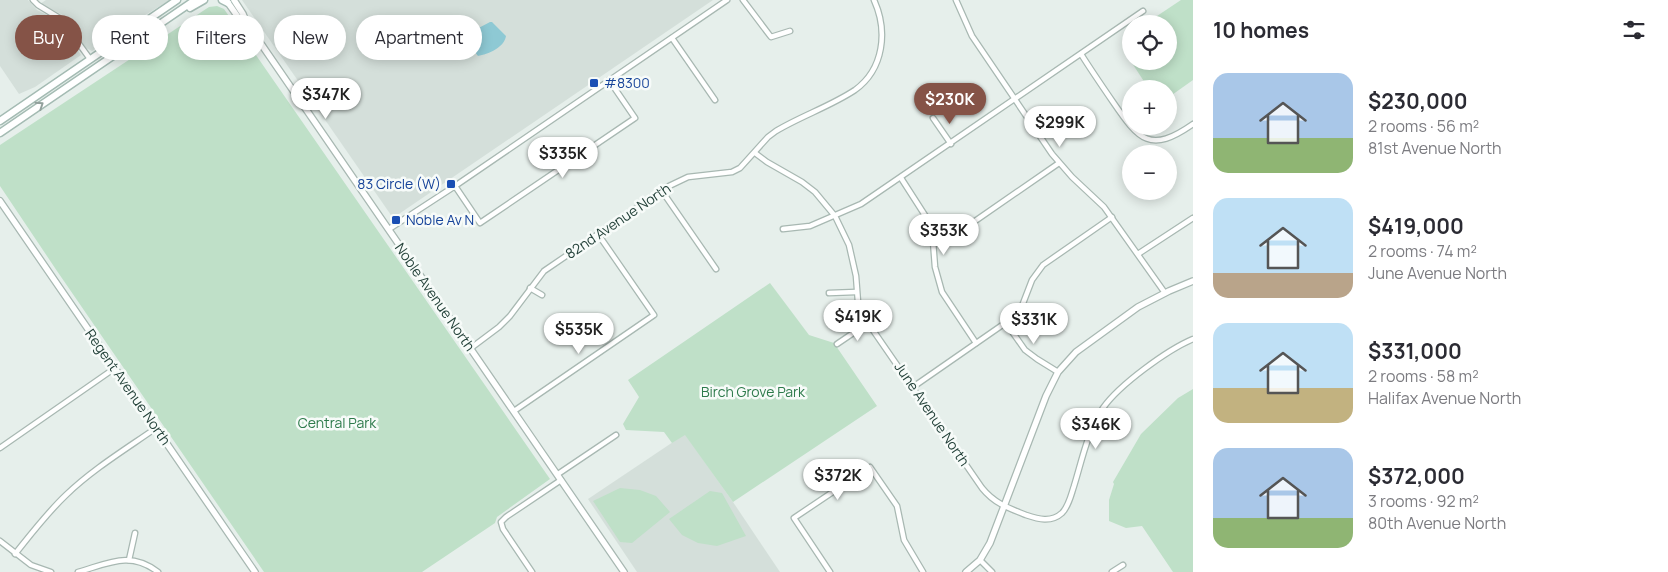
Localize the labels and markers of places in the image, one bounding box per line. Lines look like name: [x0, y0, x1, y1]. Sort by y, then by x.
place label: #8300: [604, 73, 650, 92]
marker: #8300: [588, 77, 600, 89]
pin: $347K: [291, 78, 361, 120]
pin: $230K: [915, 82, 985, 125]
pin: $299K: [1025, 106, 1095, 148]
pin: $335K: [528, 136, 598, 179]
place label: 83 Circle (W): [357, 174, 441, 193]
marker: 83 Circle (W): [445, 178, 457, 190]
place label: Noble Av N: [406, 210, 474, 229]
marker: Noble Av N: [390, 214, 402, 226]
pin: $353K: [909, 214, 979, 256]
pin: $419K: [823, 300, 893, 342]
pin: $331K: [999, 302, 1069, 345]
pin: $535K: [544, 312, 614, 355]
pin: $346K: [1061, 408, 1131, 450]
pin: $372K: [803, 458, 873, 501]

